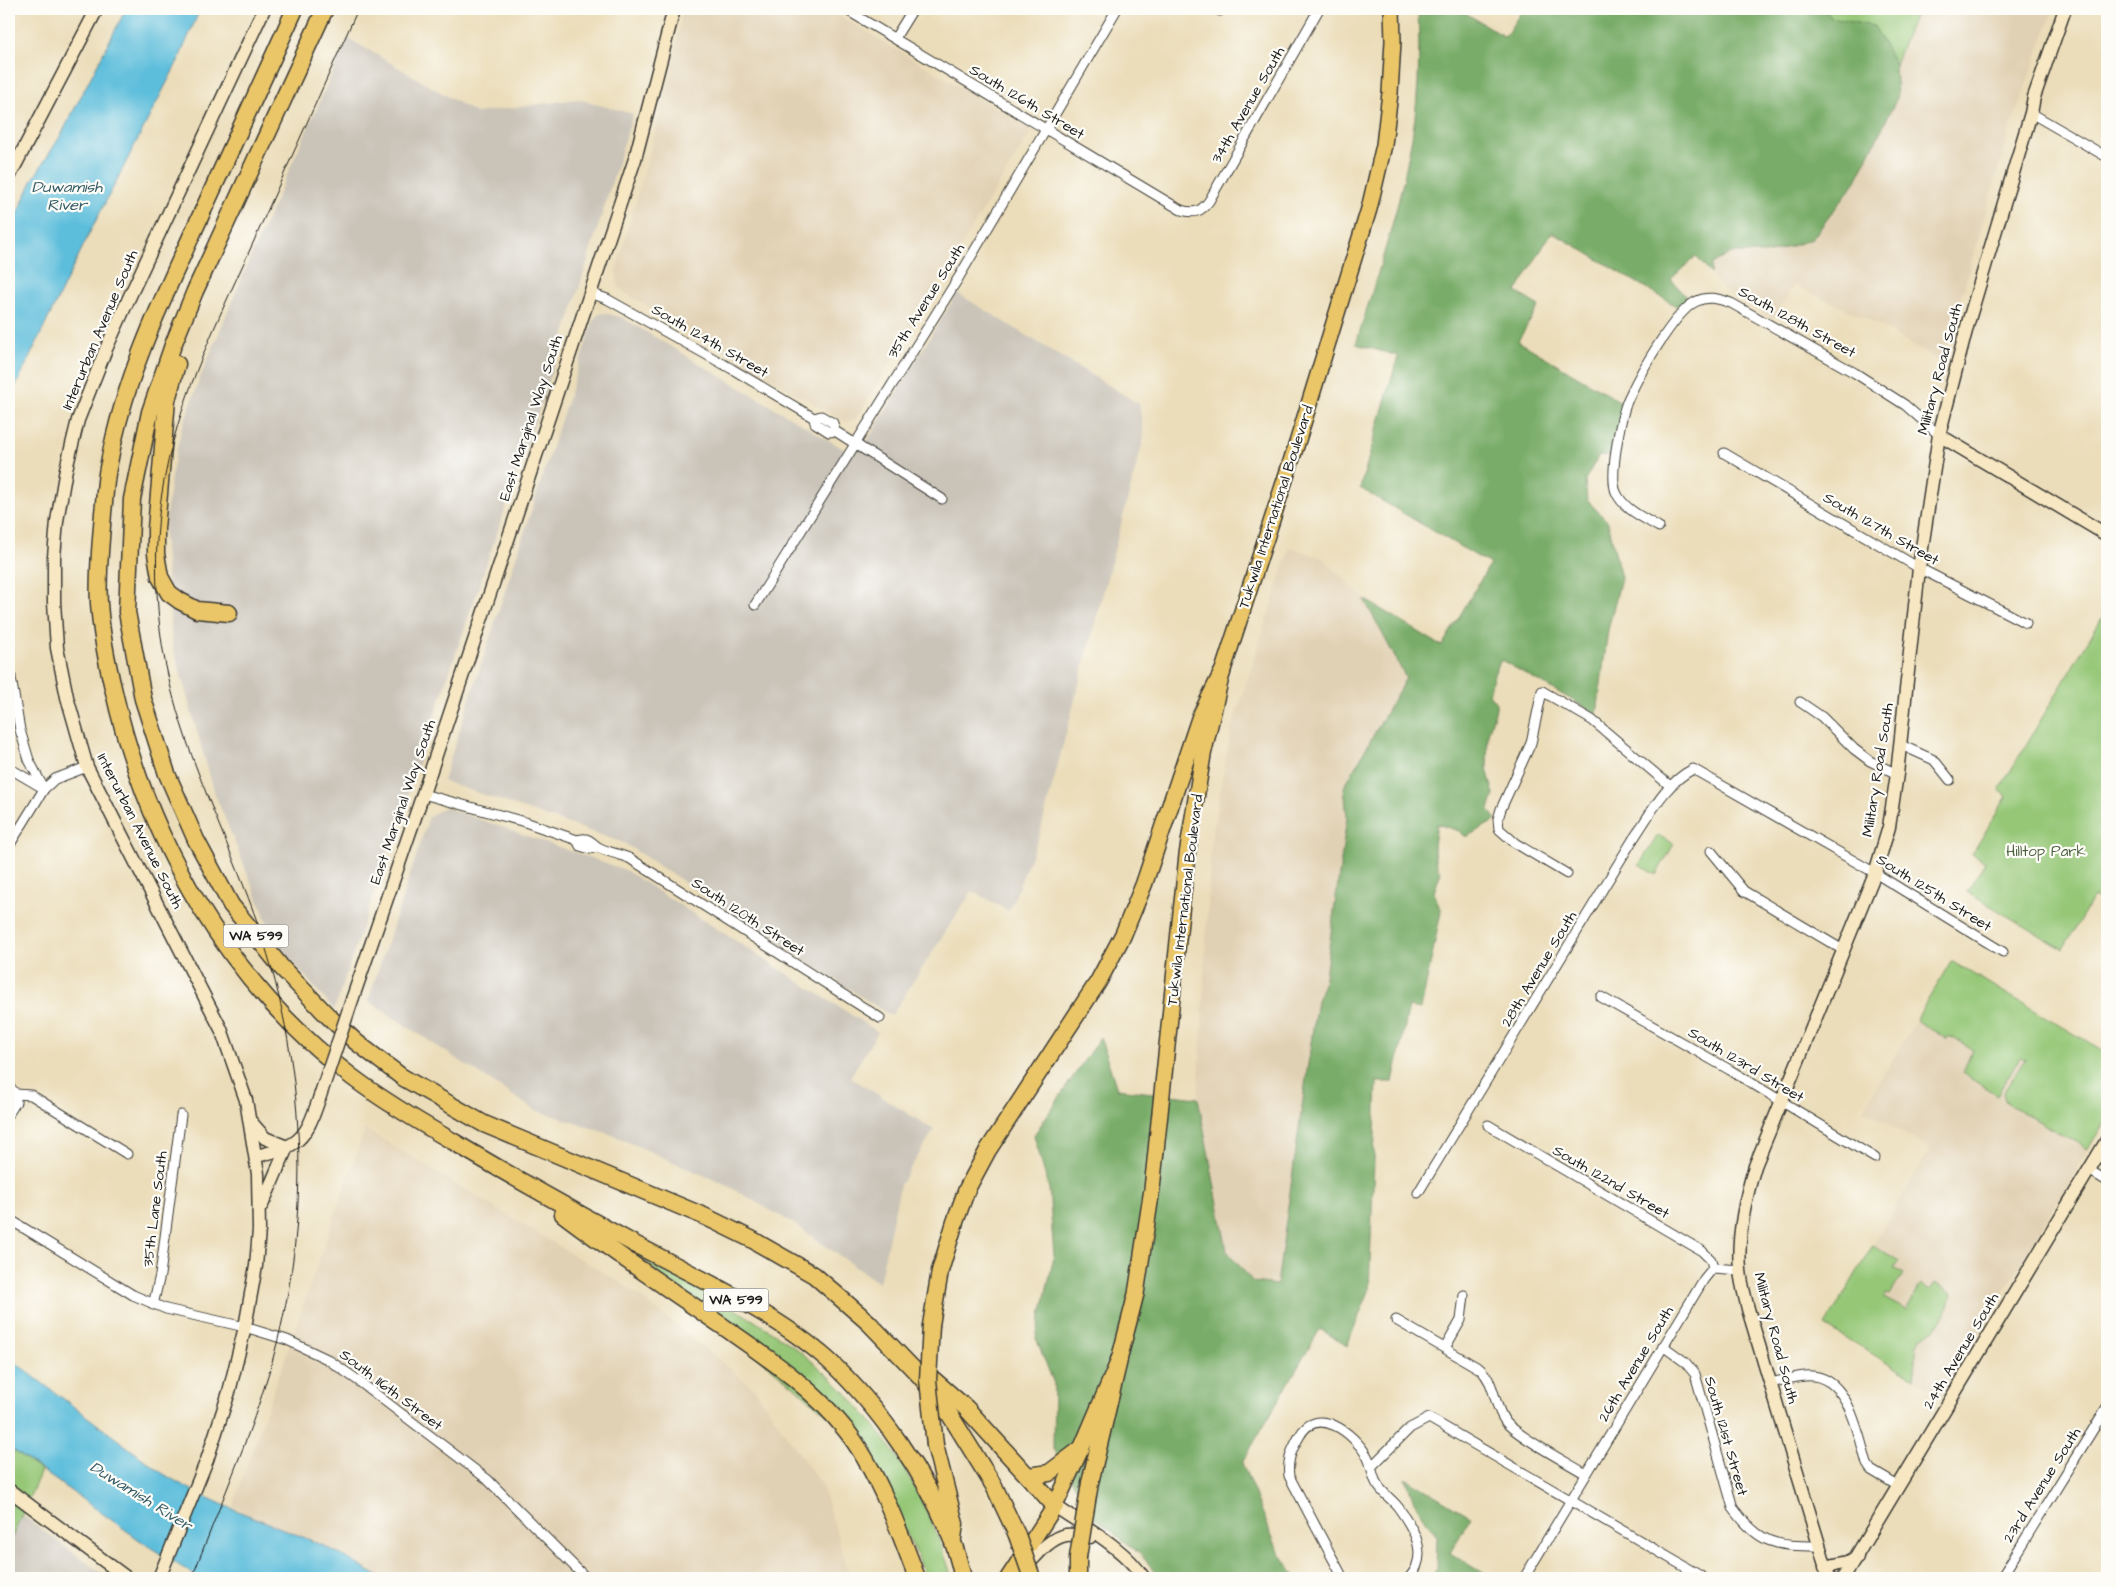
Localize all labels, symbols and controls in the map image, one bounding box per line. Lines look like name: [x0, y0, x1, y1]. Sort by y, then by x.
street label: 34th Avenue South: [1206, 42, 1290, 167]
street label: South 126th Street: [966, 59, 1088, 145]
water label: Duwamish River: [32, 176, 103, 216]
street label: 35th Avenue South: [882, 239, 970, 362]
street label: Interurban Avenue South: [57, 246, 143, 413]
street label: South 128th Street: [1735, 281, 1859, 363]
street label: South 124th Street: [648, 299, 772, 383]
street label: Military Road South: [1912, 300, 1969, 437]
street label: East Marginal Way South: [494, 332, 569, 504]
street label: Tukwila International Boulevard: [1233, 402, 1319, 611]
street label: South 127th Street: [1819, 487, 1943, 571]
street label: Military Road South: [1857, 701, 1900, 839]
street label: East Marginal Way South: [365, 716, 442, 888]
street label: Interurban Avenue South: [92, 750, 189, 913]
street label: Tukwila International Boulevard: [1162, 793, 1208, 1007]
park label: Hilltop Park: [2006, 841, 2086, 862]
street label: South 125th Street: [1872, 849, 1996, 937]
street label: South 120th Street: [687, 873, 809, 961]
street label: 28th Avenue South: [1496, 907, 1582, 1031]
road number: WA 599: [224, 924, 288, 948]
street label: South 123rd Street: [1684, 1022, 1808, 1108]
street label: South 122nd Street: [1549, 1140, 1673, 1224]
street label: 35th Lane South: [137, 1149, 173, 1268]
street label: Military Road South: [1747, 1270, 1804, 1407]
road number: WA 599: [704, 1288, 768, 1312]
street label: 24th Avenue South: [1918, 1288, 2004, 1413]
street label: 26th Avenue South: [1593, 1302, 1679, 1426]
street label: South 116th Street: [335, 1344, 447, 1436]
street label: South 121st Street: [1699, 1374, 1753, 1498]
street label: 23rd Avenue South: [1998, 1423, 2086, 1547]
water label: Duwamish River: [86, 1456, 198, 1537]

